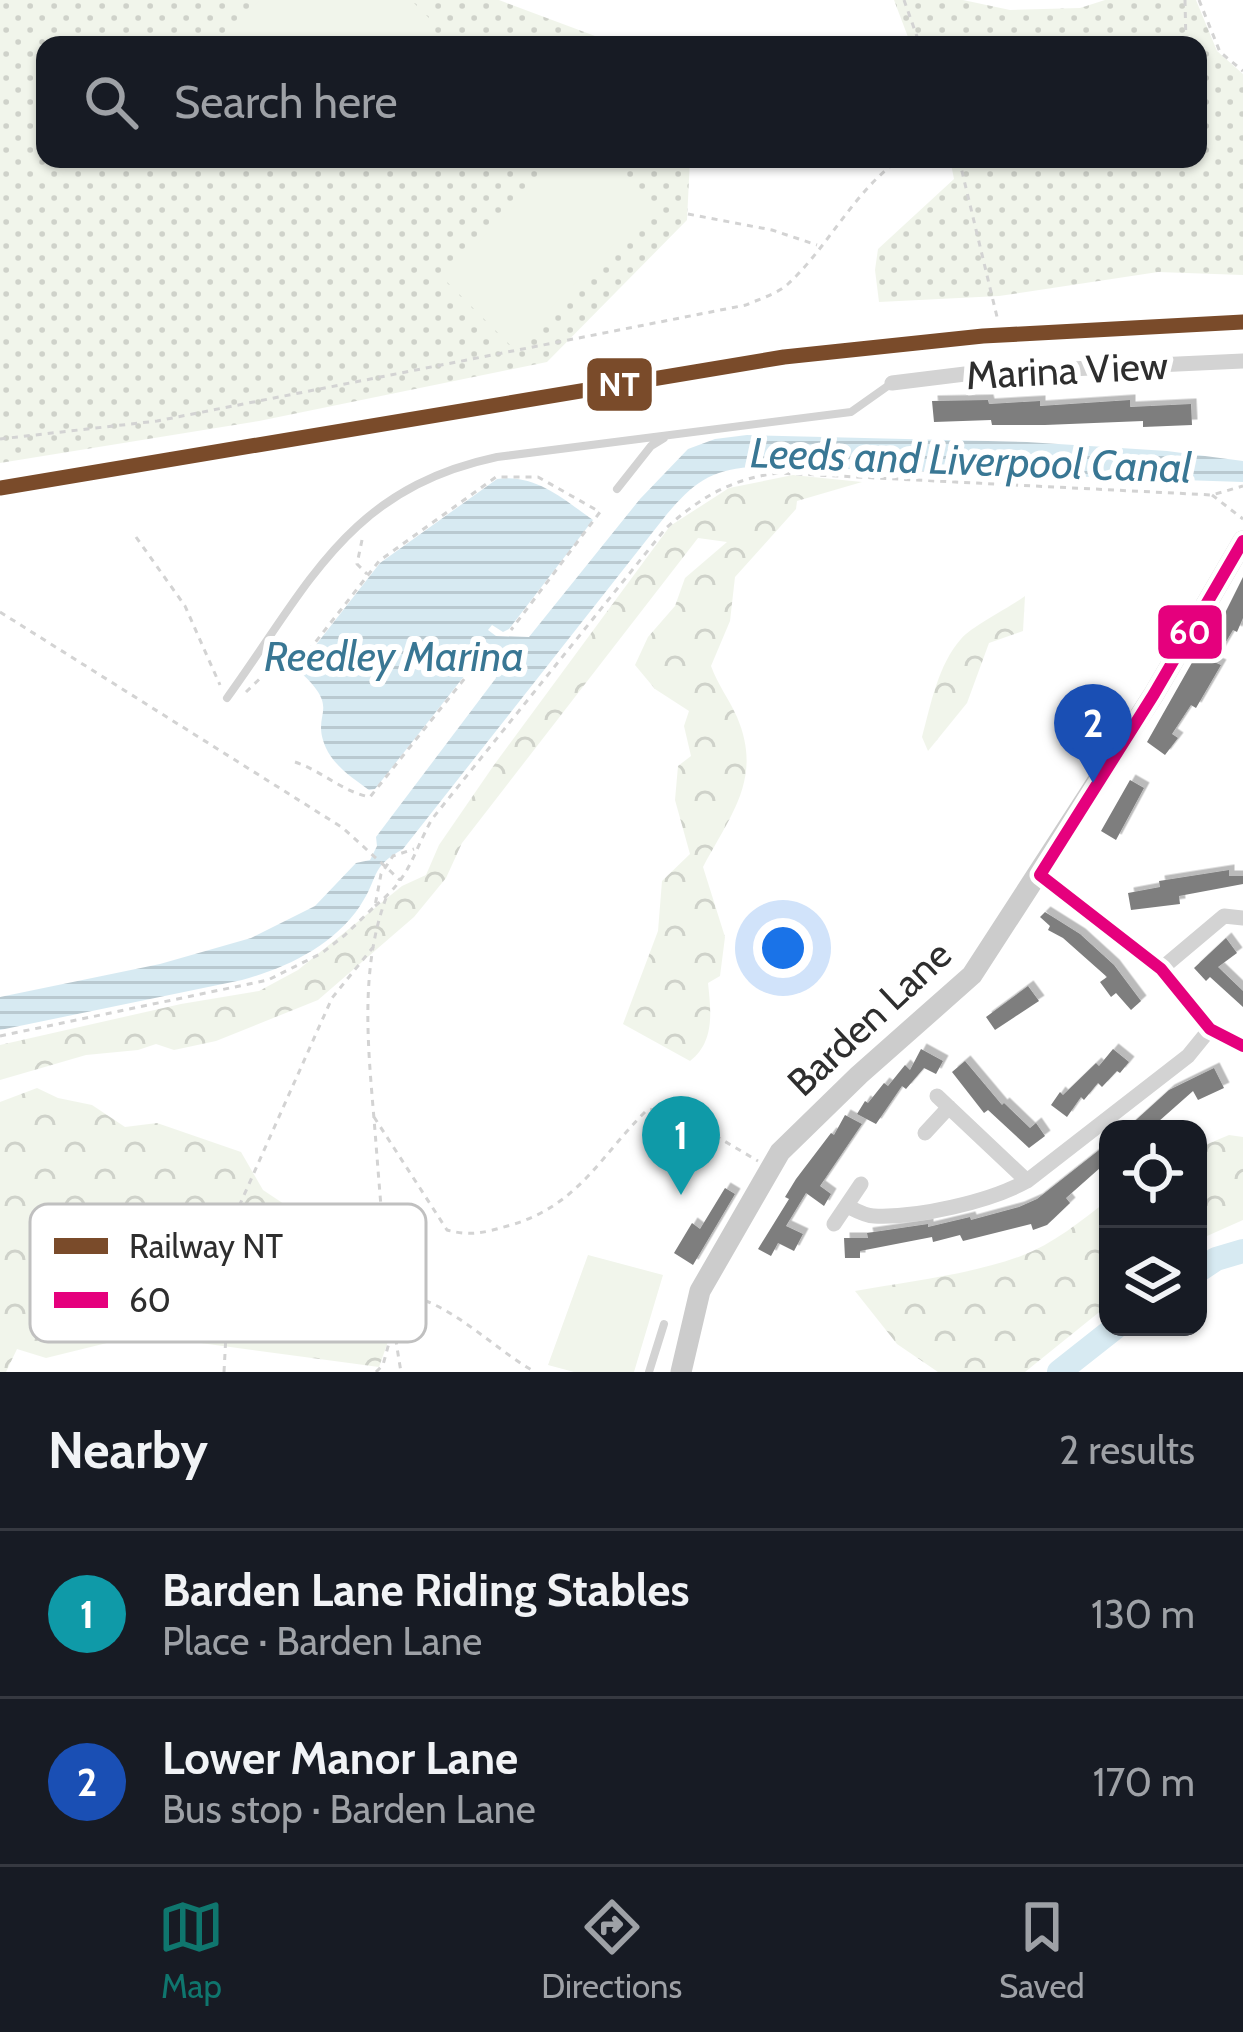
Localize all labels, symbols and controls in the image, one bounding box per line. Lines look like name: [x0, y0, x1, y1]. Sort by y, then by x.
search box: [36, 36, 1207, 168]
icon: search: [78, 69, 144, 135]
text: Search here: [174, 75, 398, 129]
street label: Marina View: [965, 341, 1169, 399]
line badge: NT: [585, 356, 654, 413]
text: NT: [598, 364, 640, 404]
water label: Leeds and Liverpool Canal: [749, 426, 1193, 494]
line badge: 60: [1156, 603, 1224, 661]
text: 60: [1169, 612, 1211, 652]
water label: Reedley Marina: [264, 630, 524, 682]
pin: 2: [1054, 684, 1132, 783]
your location: [753, 918, 813, 978]
street label: Barden Lane: [777, 930, 961, 1106]
pin: 1: [642, 1096, 720, 1195]
map controls: [1099, 1120, 1207, 1336]
button: locate: [1099, 1120, 1207, 1228]
legend: [30, 1204, 426, 1342]
text: Railway NT: [129, 1226, 283, 1266]
button: layers: [1099, 1228, 1207, 1336]
text: 60: [129, 1280, 171, 1320]
text: Nearby: [48, 1419, 208, 1481]
text: 2 results: [1059, 1426, 1195, 1474]
text: Barden Lane Riding Stables: [162, 1563, 690, 1617]
text: 1: [80, 1590, 94, 1638]
text: 130 m: [1091, 1590, 1195, 1638]
text: Place · Barden Lane: [162, 1617, 482, 1665]
text: Lower Manor Lane: [162, 1731, 518, 1785]
text: 2: [77, 1758, 97, 1806]
text: 170 m: [1093, 1758, 1195, 1806]
text: Bus stop · Barden Lane: [162, 1785, 536, 1833]
tab: Map: [158, 1894, 224, 2006]
tab: Directions: [541, 1894, 682, 2006]
tab: Saved: [999, 1894, 1085, 2006]

